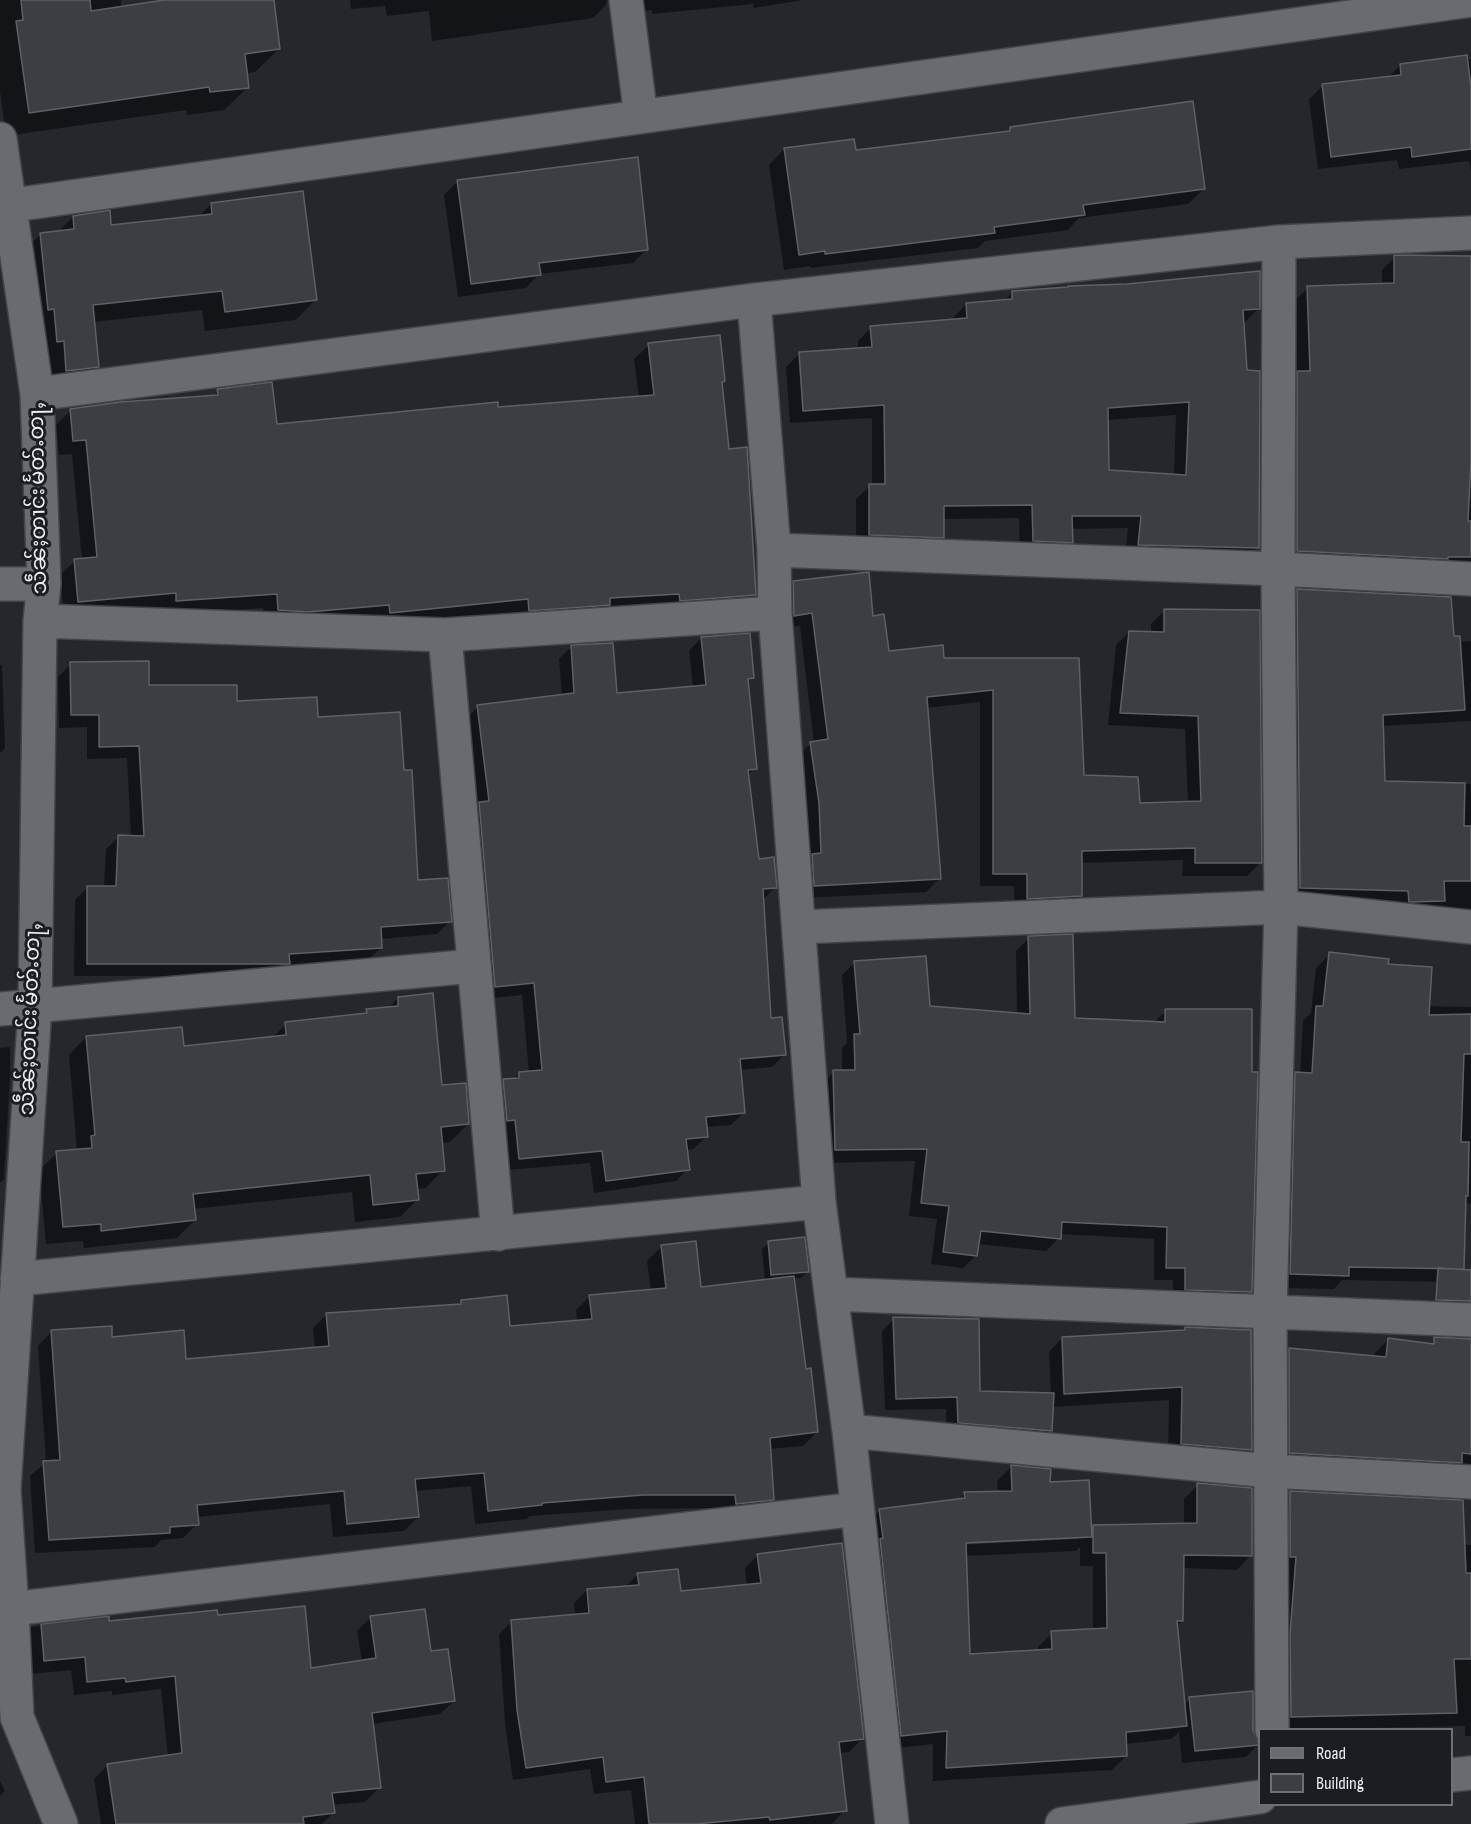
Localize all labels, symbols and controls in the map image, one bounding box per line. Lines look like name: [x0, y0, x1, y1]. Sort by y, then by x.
street label: သဵၼ်ႈတၢင်း မႅတ်ႉတႃႇ: [25, 402, 53, 594]
street label: သဵၼ်ႈတၢင်း မႅတ်ႉတႃႇ: [15, 922, 47, 1116]
legend: [1258, 1728, 1453, 1806]
text: Road: [1316, 1743, 1346, 1764]
text: Building: [1316, 1773, 1364, 1794]

